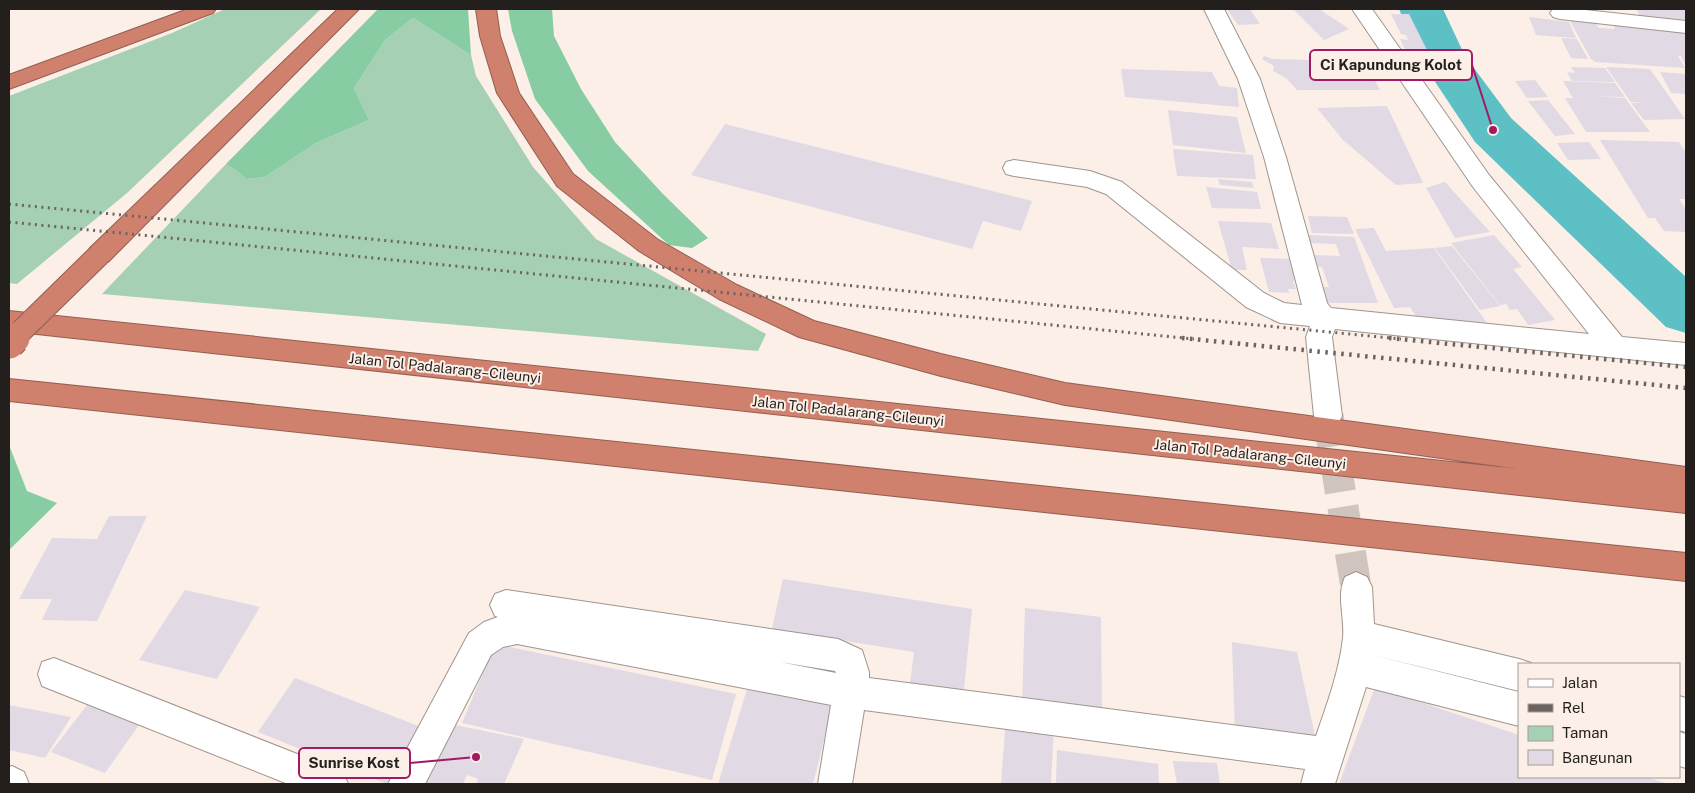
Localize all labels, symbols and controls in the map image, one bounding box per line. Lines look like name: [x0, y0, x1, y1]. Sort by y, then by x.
callout: Ci Kapundung Kolot: [1310, 50, 1472, 80]
text: Ci Kapundung Kolot: [1320, 56, 1462, 73]
street label: Jalan Tol Padalarang–Cileunyi: [348, 350, 542, 386]
street label: Jalan Tol Padalarang–Cileunyi: [751, 393, 945, 429]
street label: Jalan Tol Padalarang–Cileunyi: [1153, 436, 1347, 472]
legend: [1518, 663, 1680, 778]
text: Jalan: [1562, 674, 1598, 691]
text: Rel: [1562, 699, 1585, 716]
text: Taman: [1562, 724, 1608, 741]
callout: Sunrise Kost: [299, 748, 410, 778]
text: Bangunan: [1562, 749, 1633, 766]
text: Sunrise Kost: [308, 754, 400, 771]

